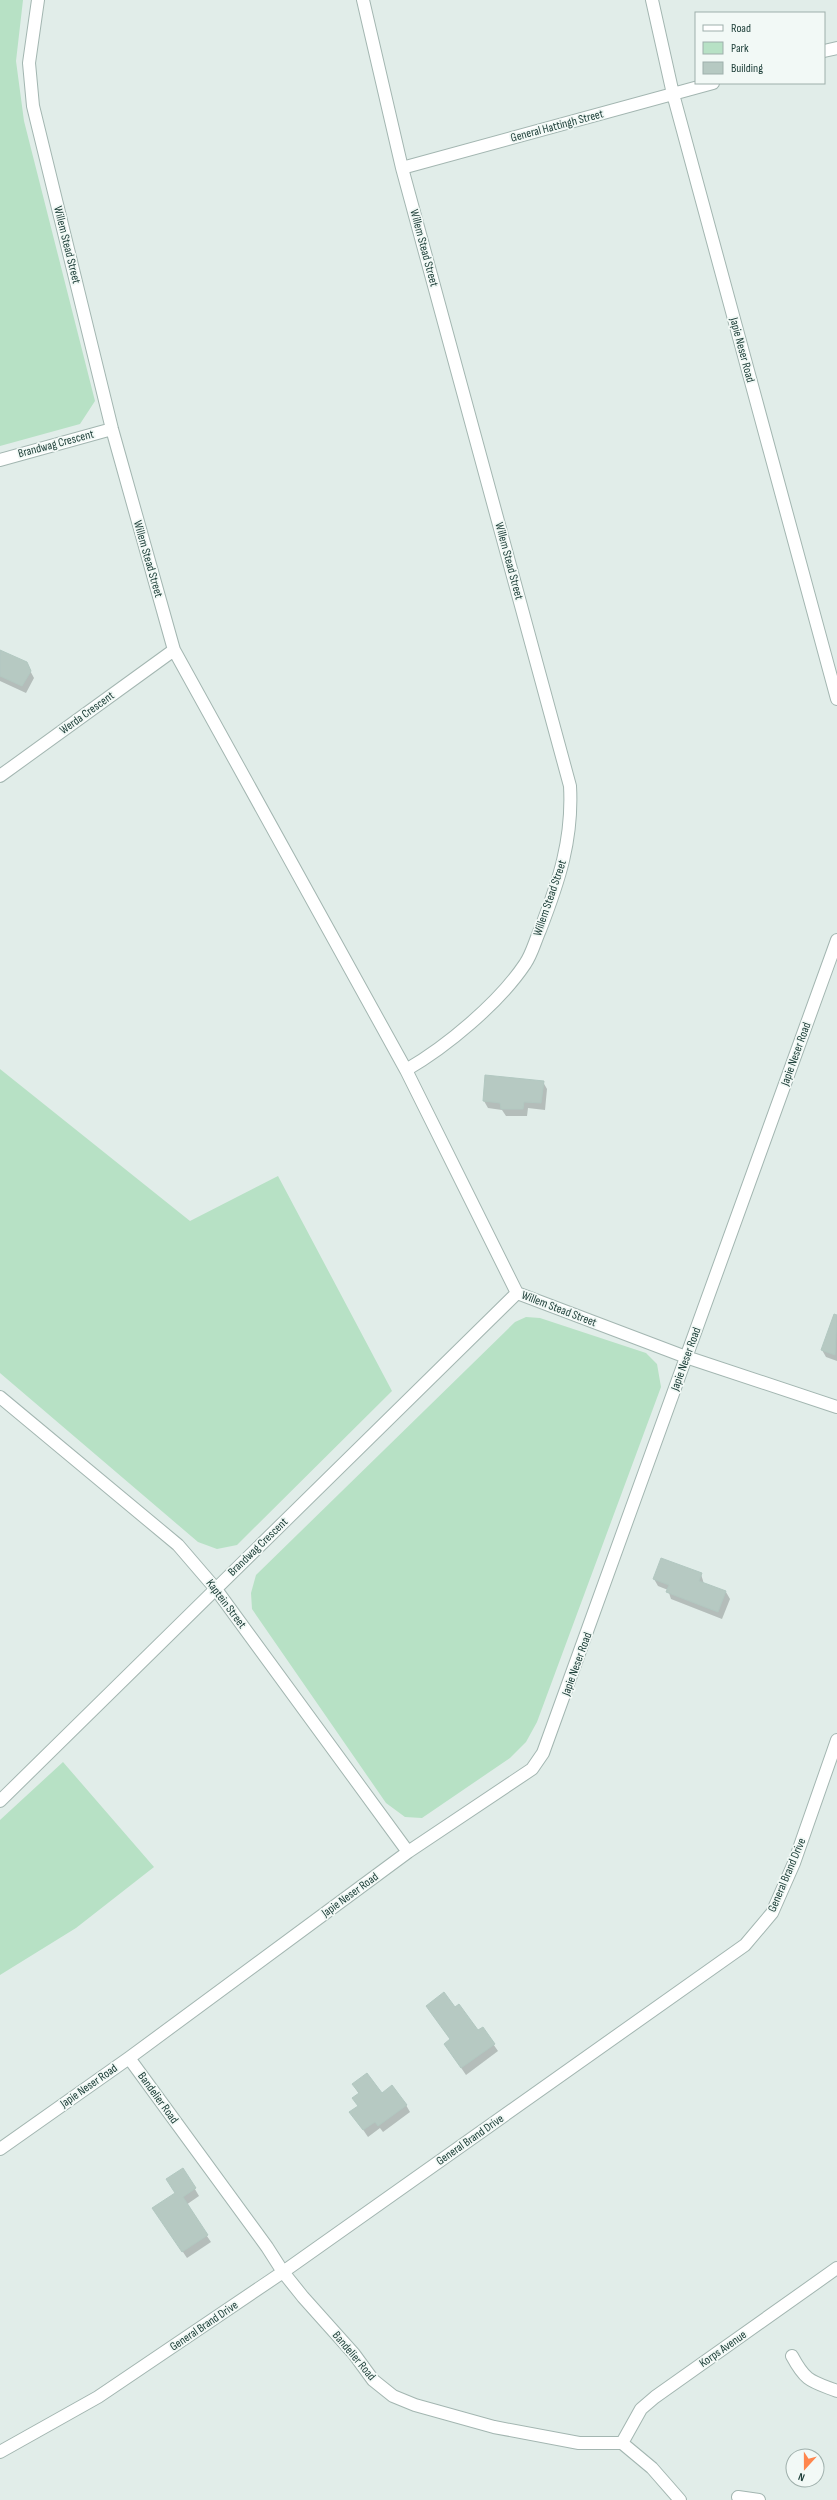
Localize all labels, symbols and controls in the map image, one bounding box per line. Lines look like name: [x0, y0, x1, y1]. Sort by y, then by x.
legend: [695, 12, 825, 84]
text: Road: [731, 21, 751, 36]
text: Park: [731, 41, 749, 56]
text: Building: [731, 61, 763, 76]
street label: General Hattingh Street: [509, 106, 605, 146]
street label: Willem Stead Street: [50, 205, 84, 286]
street label: Willem Stead Street: [406, 208, 442, 289]
street label: Japie Neser Road: [726, 315, 758, 384]
street label: Brandwag Crescent: [16, 427, 96, 461]
street label: Willem Stead Street: [130, 519, 166, 600]
street label: Willem Stead Street: [491, 521, 527, 602]
street label: Werda Crescent: [57, 688, 117, 738]
street label: Willem Stead Street: [530, 858, 570, 938]
street label: Japie Neser Road: [777, 1020, 814, 1089]
street label: Willem Stead Street: [519, 1288, 599, 1330]
street label: Japie Neser Road: [667, 1325, 704, 1394]
street label: Brandwag Crescent: [225, 1514, 291, 1579]
street label: Kaptein Street: [203, 1576, 250, 1632]
street label: Japie Neser Road: [558, 1630, 595, 1699]
street label: General Brand Drive: [765, 1836, 809, 1914]
street label: Japie Neser Road: [318, 1869, 381, 1921]
street label: Japie Neser Road: [57, 2061, 121, 2112]
street label: Bandelier Road: [134, 2069, 182, 2127]
street label: General Brand Drive: [433, 2111, 507, 2169]
street label: General Brand Drive: [167, 2298, 241, 2354]
street label: Korps Avenue: [697, 2327, 750, 2371]
street label: Bandelier Road: [329, 2328, 379, 2384]
north arrow: [785, 2448, 825, 2488]
text: N: [796, 2470, 807, 2484]

